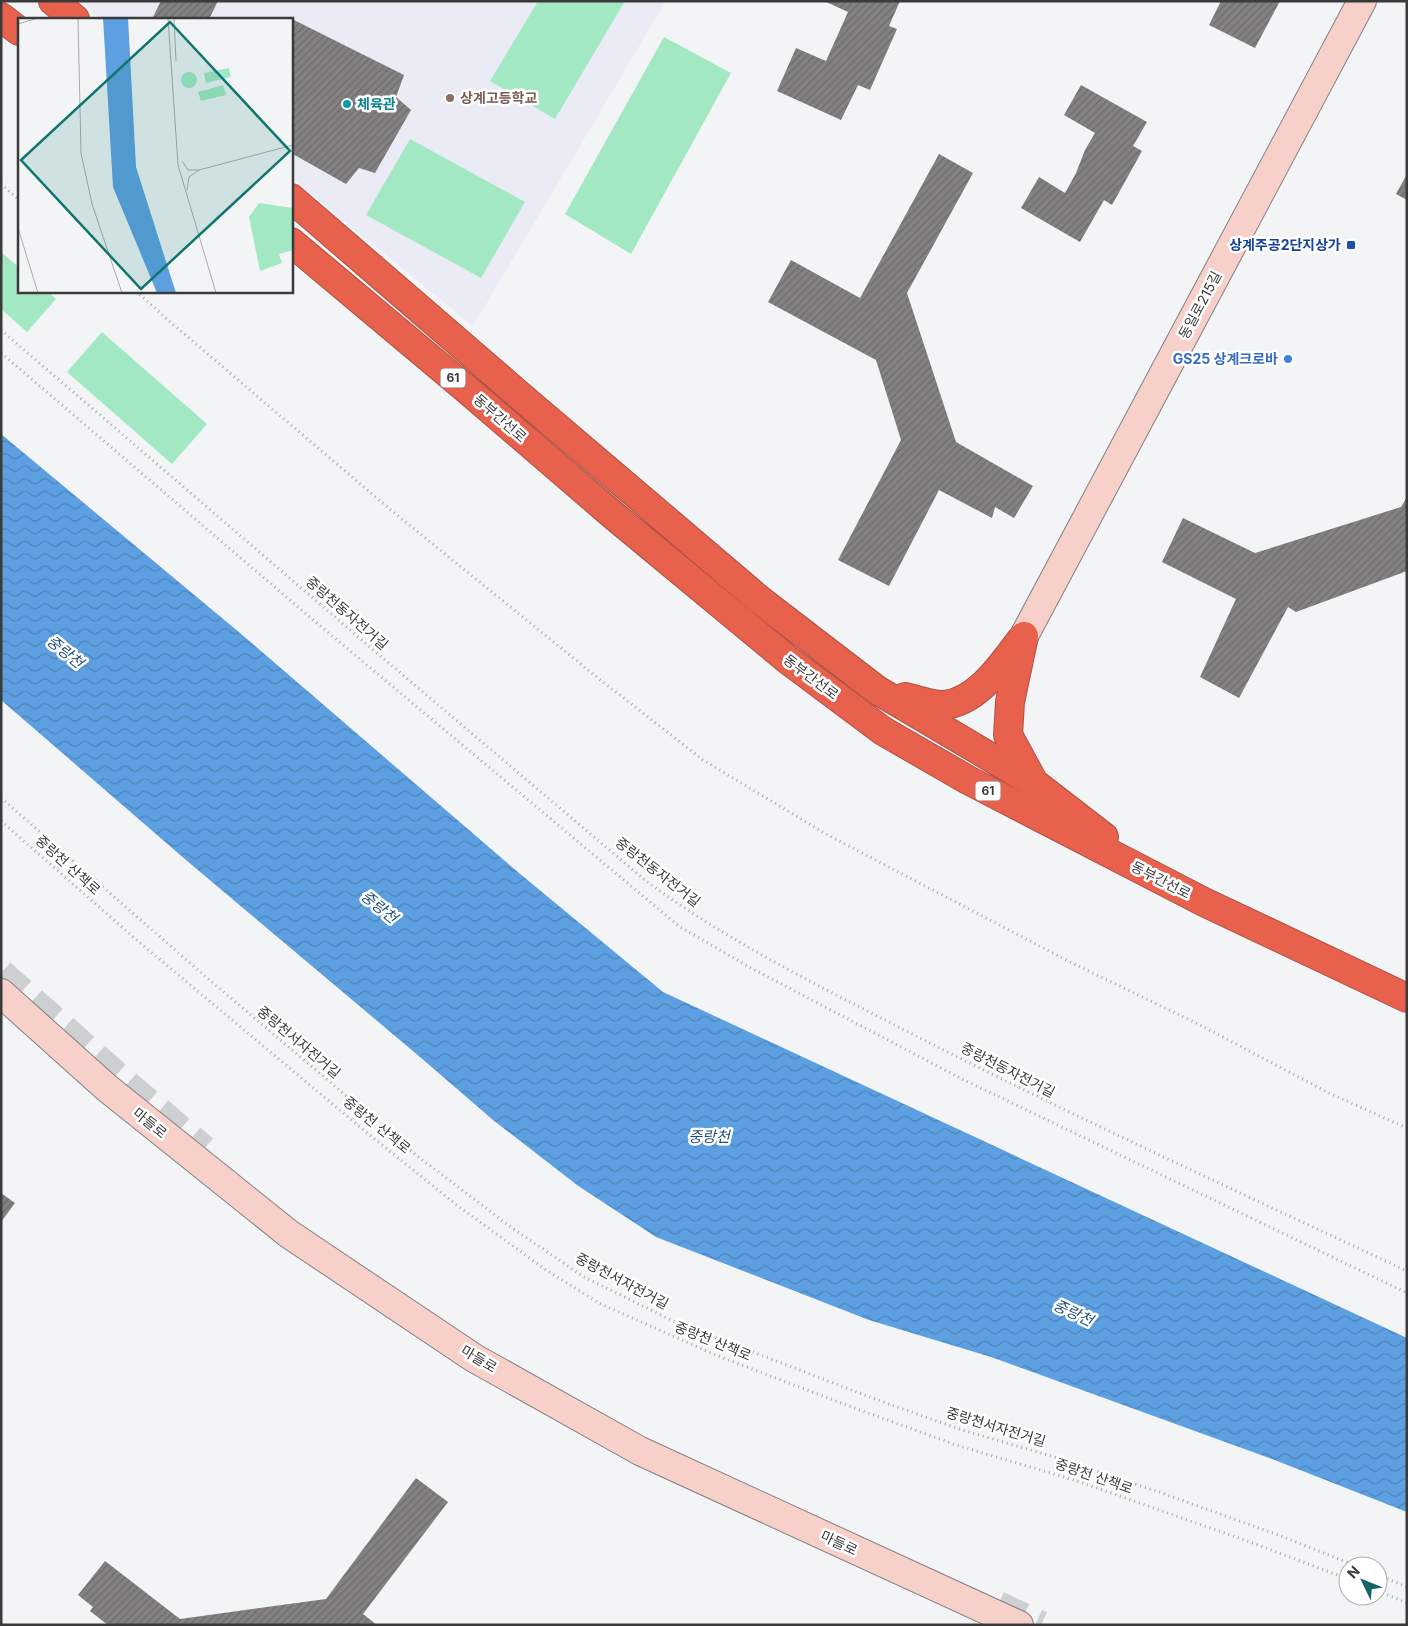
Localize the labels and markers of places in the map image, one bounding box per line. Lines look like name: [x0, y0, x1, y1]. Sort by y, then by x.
place label: 상계고등학교: [460, 89, 537, 106]
marker: 상계고등학교: [444, 92, 456, 104]
place label: 체육관: [357, 95, 396, 112]
marker: 체육관: [341, 98, 353, 110]
place label: 상계주공2단지상가: [1229, 236, 1341, 253]
marker: 상계주공2단지상가: [1345, 239, 1357, 251]
place label: GS25 상계크로바: [1173, 350, 1278, 367]
marker: GS25 상계크로바: [1282, 353, 1294, 365]

